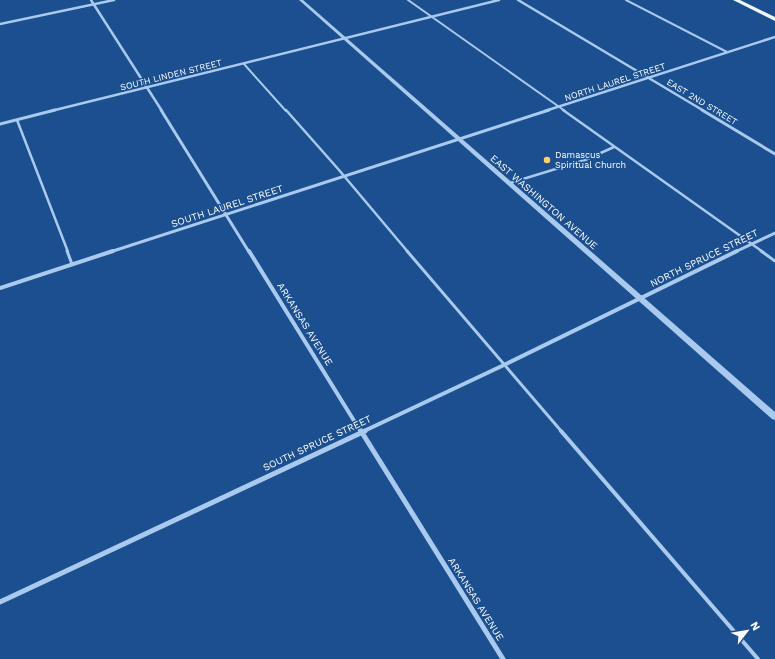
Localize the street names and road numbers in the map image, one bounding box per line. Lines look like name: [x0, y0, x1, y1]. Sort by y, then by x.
street label: SOUTH LINDEN STREET: [119, 57, 223, 92]
street label: NORTH LAUREL STREET: [563, 61, 667, 103]
street label: EAST 2ND STREET: [665, 77, 740, 127]
street label: EAST WASHINGTON AVENUE: [488, 153, 600, 251]
street label: SOUTH LAUREL STREET: [170, 183, 284, 229]
street label: NORTH SPRUCE STREET: [648, 227, 760, 289]
street label: ARKANSAS AVENUE: [275, 281, 335, 367]
street label: SOUTH SPRUCE STREET: [261, 413, 373, 473]
street label: ARKANSAS AVENUE: [446, 556, 506, 642]

